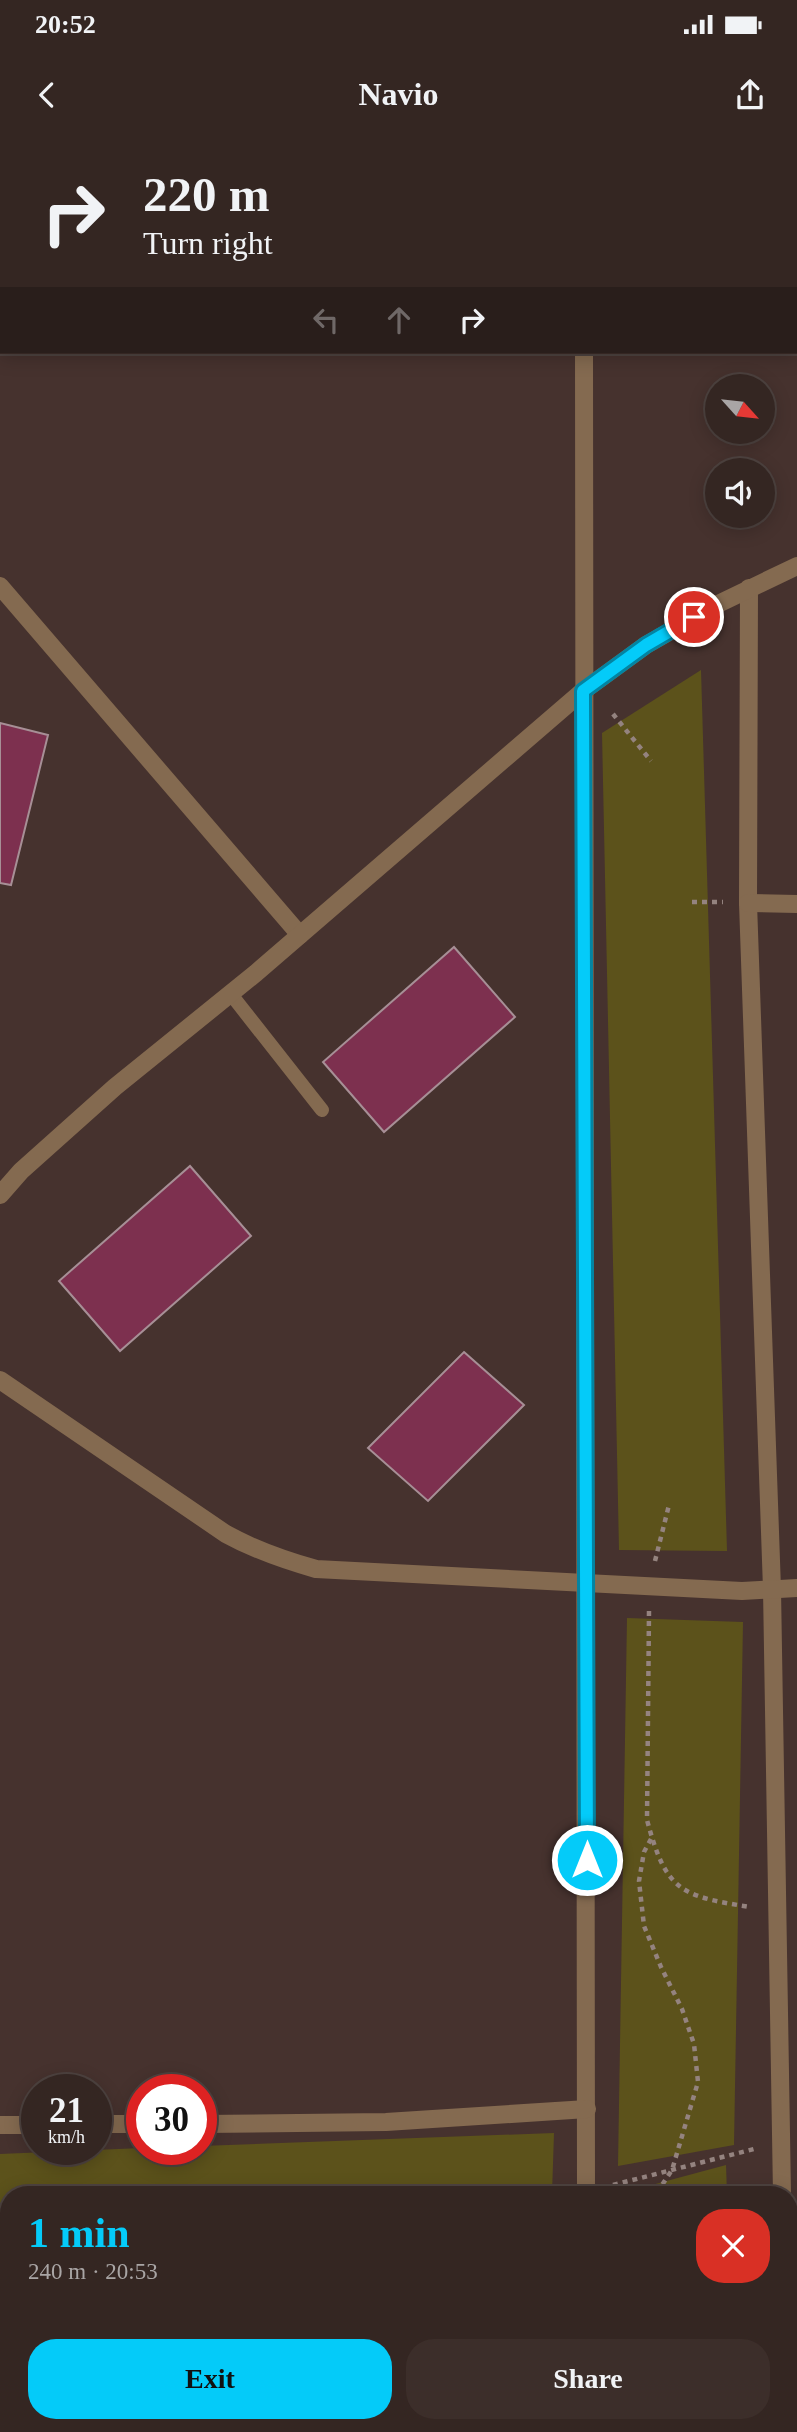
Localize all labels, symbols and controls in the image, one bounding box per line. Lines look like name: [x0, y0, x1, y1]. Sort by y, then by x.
text: 20:52: [35, 10, 96, 39]
icon: back: [28, 76, 66, 114]
text: Navio: [359, 76, 439, 112]
icon: share: [731, 76, 769, 114]
text: 220 m: [143, 167, 270, 222]
icon: right: [28, 168, 119, 259]
text: Turn right: [143, 225, 273, 261]
icon: left: [307, 301, 345, 339]
icon: ahead: [380, 301, 418, 339]
icon: right: [453, 301, 491, 339]
north arrow: [705, 374, 775, 444]
map controls: [705, 374, 775, 528]
button: sound: [705, 458, 775, 528]
pin: [664, 587, 724, 647]
icon: arrive: [675, 598, 713, 636]
position arrow: [550, 1823, 624, 1897]
speed limit sign: 30: [126, 2074, 217, 2165]
text: 21: [49, 2091, 84, 2130]
text: km/h: [48, 2127, 85, 2147]
button: close: [696, 2209, 770, 2283]
text: 1 min: [28, 2210, 130, 2256]
text: 240 m · 20:53: [28, 2259, 158, 2284]
button: Exit: [28, 2339, 392, 2419]
button: Share: [406, 2339, 770, 2419]

